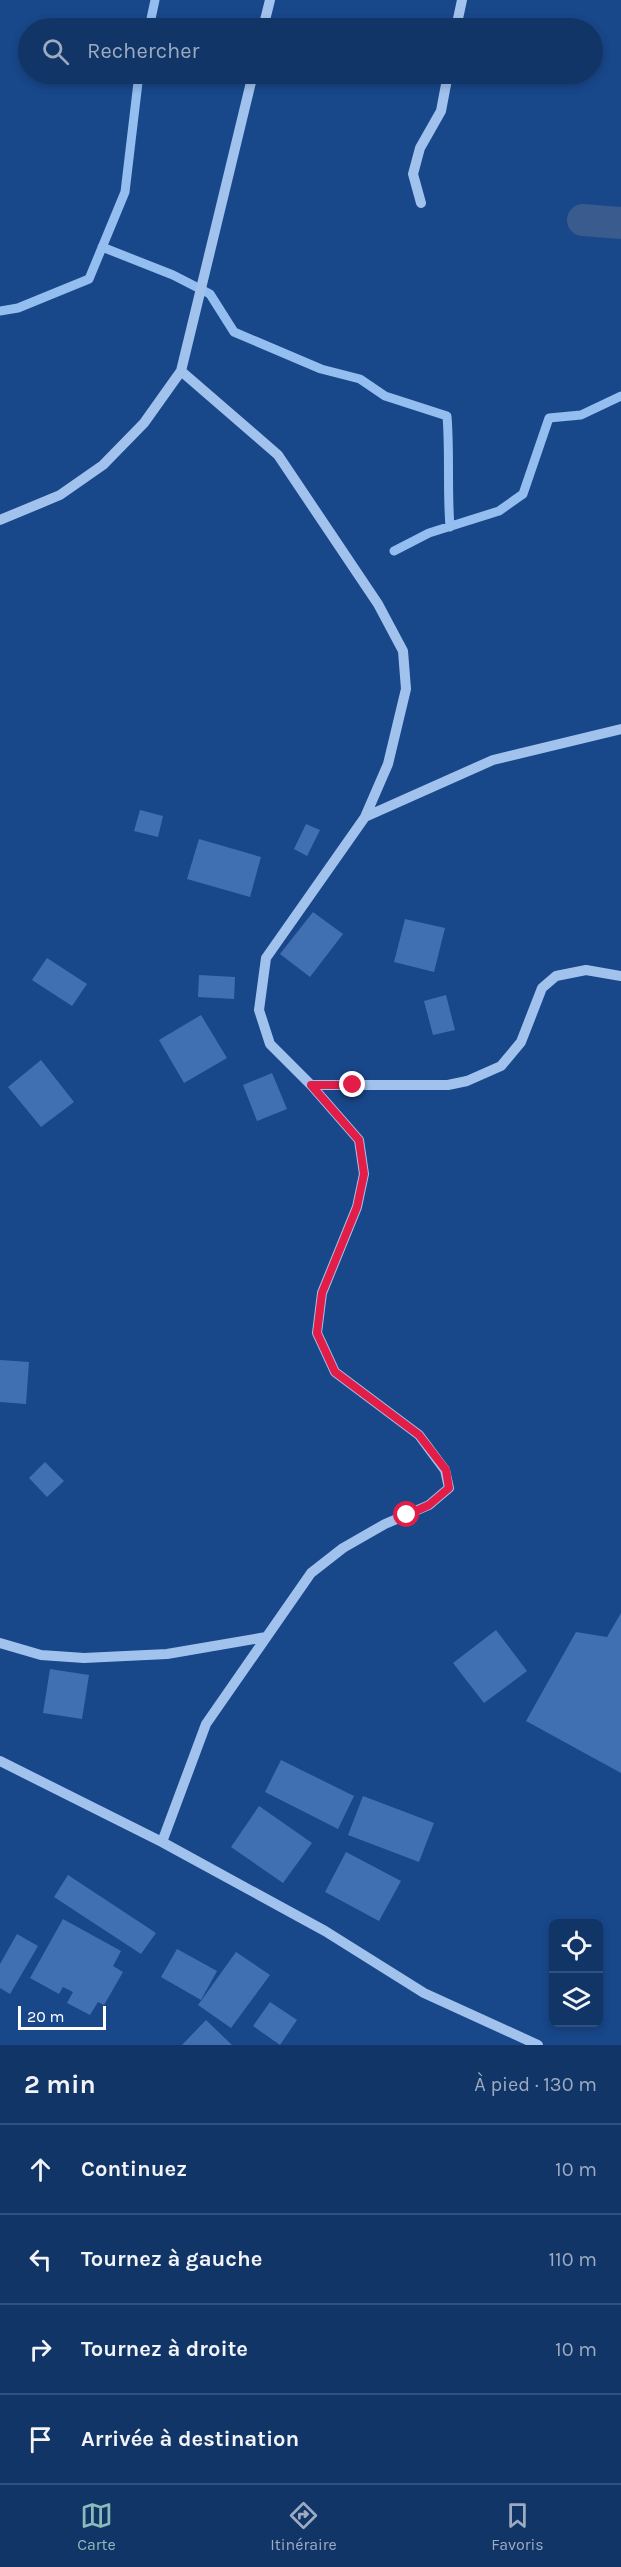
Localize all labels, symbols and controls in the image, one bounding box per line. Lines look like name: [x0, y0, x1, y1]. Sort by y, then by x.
search box: [18, 18, 603, 84]
icon: search: [39, 35, 72, 68]
text: Rechercher: [87, 38, 200, 64]
route end: [339, 1071, 365, 1097]
route start: [393, 1501, 419, 1527]
map controls: [549, 1919, 603, 2027]
button: locate: [549, 1919, 603, 1973]
button: layers: [549, 1973, 603, 2027]
scale bar: [18, 2003, 106, 2030]
text: 20 m: [27, 2007, 65, 2026]
text: 2 min: [24, 2069, 96, 2100]
text: À pied · 130 m: [474, 2073, 597, 2096]
icon: ahead: [24, 2153, 57, 2186]
text: Continuez: [81, 2156, 187, 2182]
text: 10 m: [555, 2158, 597, 2181]
icon: left: [24, 2243, 57, 2276]
text: Tournez à gauche: [81, 2246, 262, 2272]
text: 110 m: [548, 2248, 597, 2271]
icon: right: [24, 2333, 57, 2366]
text: Tournez à droite: [81, 2336, 248, 2362]
text: 10 m: [555, 2338, 597, 2361]
icon: arrive: [24, 2423, 57, 2456]
text: Arrivée à destination: [81, 2426, 299, 2452]
tab: Carte: [77, 2499, 116, 2554]
tab: Itinéraire: [270, 2499, 337, 2554]
tab: Favoris: [491, 2499, 544, 2554]

